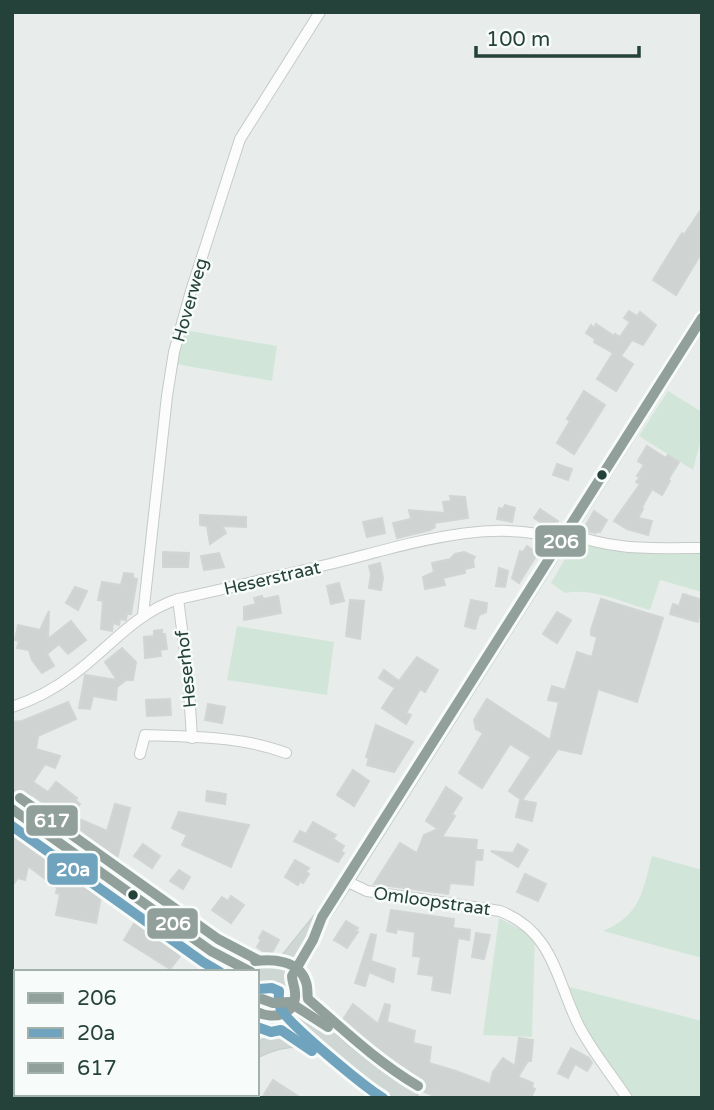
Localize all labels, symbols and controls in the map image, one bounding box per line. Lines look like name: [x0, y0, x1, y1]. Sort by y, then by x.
scale bar: [476, 14, 639, 58]
text: 100 m: [486, 27, 550, 52]
street label: Hoverweg: [168, 255, 212, 345]
unlabelled marker: [595, 468, 609, 482]
line badge: 206: [534, 524, 587, 558]
text: 206: [543, 531, 579, 553]
street label: Heserstraat: [222, 556, 323, 600]
street label: Heserhof: [171, 629, 201, 709]
line badge: 617: [25, 804, 79, 837]
text: 617: [34, 810, 70, 832]
line badge: 20a: [46, 852, 99, 886]
text: 20a: [56, 859, 90, 881]
street label: Omloopstraat: [372, 882, 492, 920]
unlabelled marker: [126, 888, 140, 902]
line badge: 206: [146, 907, 199, 940]
text: 206: [155, 913, 191, 935]
legend: [14, 970, 259, 1096]
text: 206: [77, 986, 117, 1011]
text: 20a: [77, 1021, 115, 1046]
text: 617: [77, 1056, 117, 1081]

